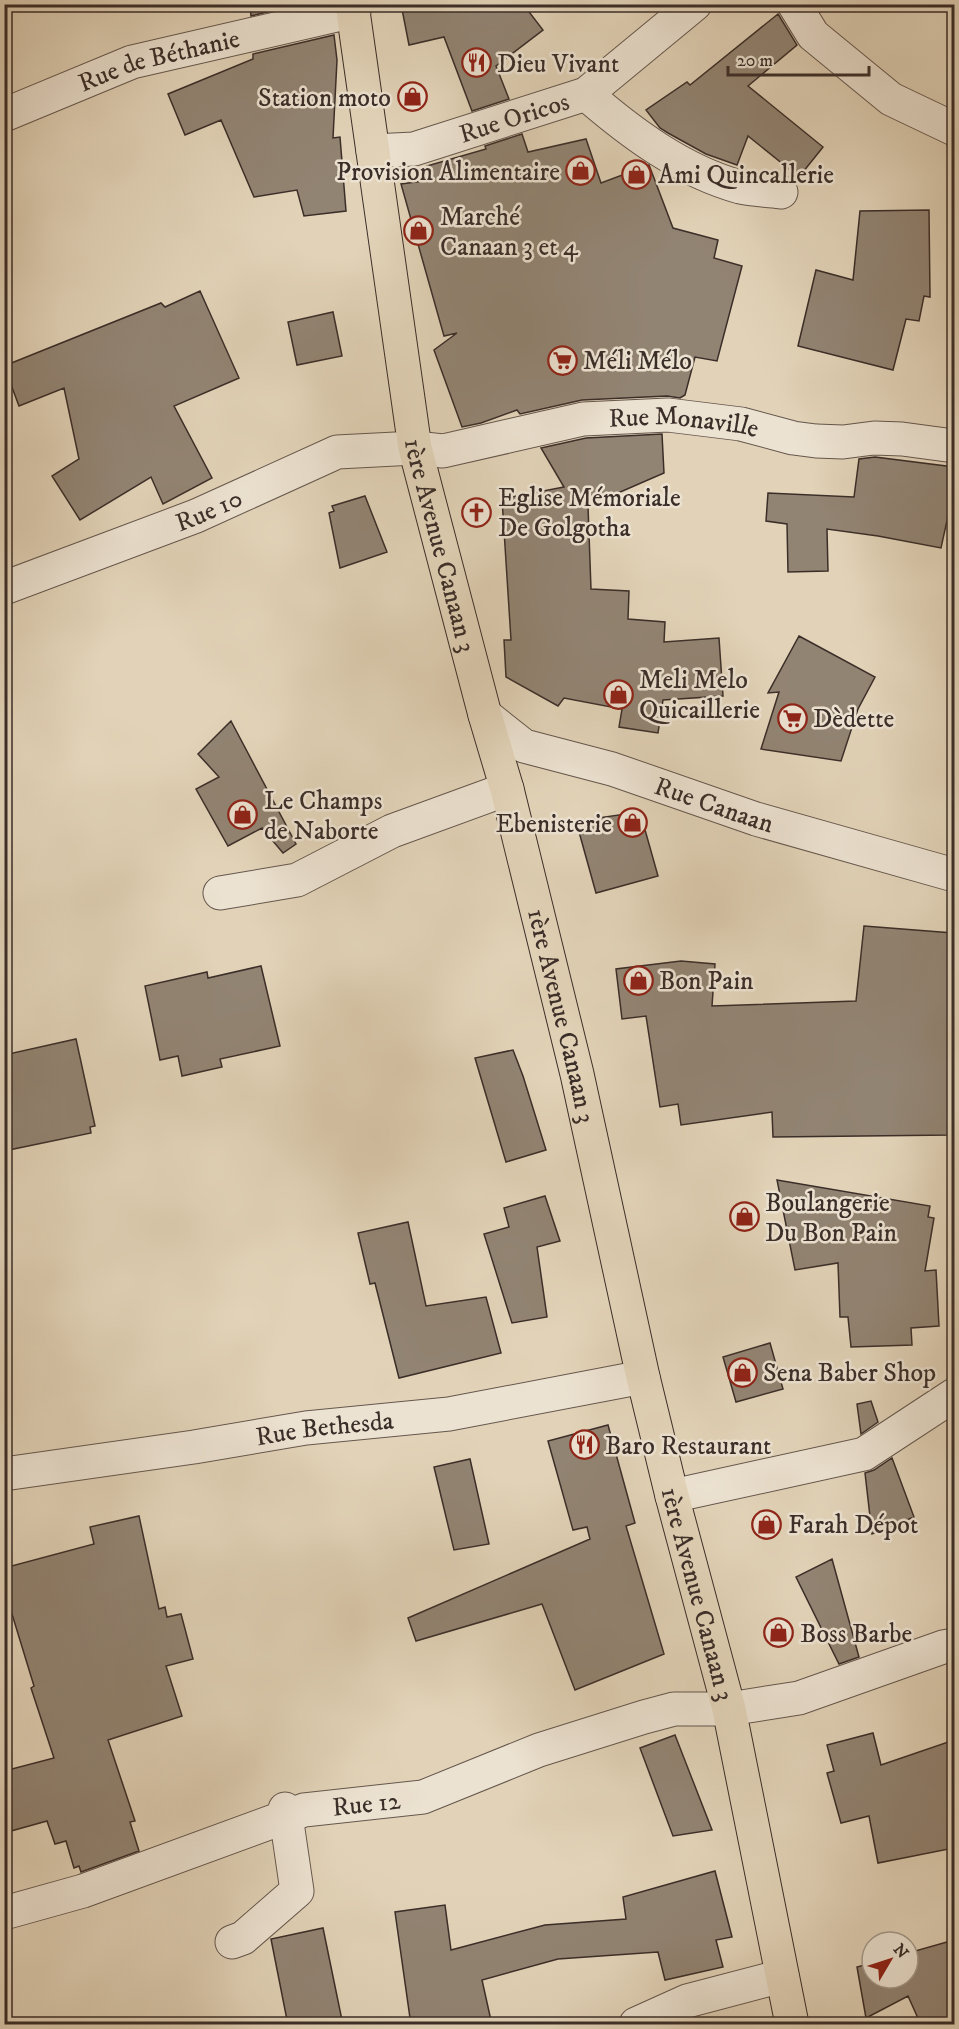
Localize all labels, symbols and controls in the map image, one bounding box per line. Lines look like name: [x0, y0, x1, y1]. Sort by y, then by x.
street label: Rue de Béthanie: [74, 23, 243, 100]
scale bar: [728, 39, 869, 77]
restaurant icon: Dieu Vivant: [460, 47, 492, 79]
place label: Dieu Vivant: [497, 48, 619, 81]
text: 20 m: [737, 50, 773, 72]
shop icon: Station moto: [396, 81, 428, 113]
place label: Station moto: [258, 82, 391, 115]
street label: Rue Oricos: [455, 85, 574, 151]
shop icon: Provision Alimentaire: [565, 155, 597, 187]
place label: Provision Alimentaire: [336, 156, 560, 189]
shop icon: Ami Quincallerie: [621, 158, 653, 190]
place label: Ami Quincallerie: [658, 159, 834, 192]
place label: Marché Canaan 3 et 4: [440, 201, 579, 264]
shop icon: Marché Canaan 3 et 4: [403, 215, 435, 247]
supermarket icon: Méli Mélo: [546, 344, 578, 376]
place label: Méli Mélo: [583, 345, 692, 378]
street label: Rue Monaville: [608, 400, 763, 446]
street label: 1ère Avenue Canaan 3: [396, 437, 483, 656]
street label: Rue 10: [171, 482, 248, 540]
place label: Eglise Mémoriale De Golgotha: [498, 482, 681, 545]
church icon: Eglise Mémoriale De Golgotha: [461, 496, 493, 528]
place label: Meli Melo Quicaillerie: [639, 664, 760, 727]
shop icon: Meli Melo Quicaillerie: [602, 678, 634, 710]
supermarket icon: Dèdette: [776, 702, 808, 734]
place label: Dèdette: [813, 703, 894, 736]
street label: Rue Canaan: [650, 770, 778, 841]
place label: Le Champs de Naborte: [264, 785, 382, 848]
shop icon: Le Champs de Naborte: [227, 799, 259, 831]
shop icon: Ebenisterie: [617, 807, 649, 839]
place label: Ebenisterie: [495, 808, 612, 841]
street label: 1ère Avenue Canaan 3: [519, 905, 602, 1126]
shop icon: Bon Pain: [622, 964, 654, 996]
place label: Bon Pain: [659, 965, 754, 998]
place label: Boulangerie Du Bon Pain: [765, 1187, 898, 1250]
shop icon: Boulangerie Du Bon Pain: [728, 1201, 760, 1233]
shop icon: Sena Baber Shop: [726, 1356, 758, 1388]
place label: Sena Baber Shop: [763, 1357, 936, 1390]
street label: Rue Bethesda: [253, 1405, 395, 1454]
restaurant icon: Baro Restaurant: [568, 1429, 600, 1461]
place label: Baro Restaurant: [605, 1430, 771, 1463]
street label: 1ère Avenue Canaan 3: [652, 1484, 741, 1705]
shop icon: Farah Dépot: [751, 1508, 783, 1540]
place label: Farah Dépot: [788, 1509, 918, 1542]
shop icon: Boss Barbe: [763, 1617, 795, 1649]
place label: Boss Barbe: [800, 1618, 912, 1651]
street label: Rue 12: [331, 1785, 402, 1825]
north arrow: [860, 1930, 920, 1990]
text: N: [889, 1940, 913, 1963]

